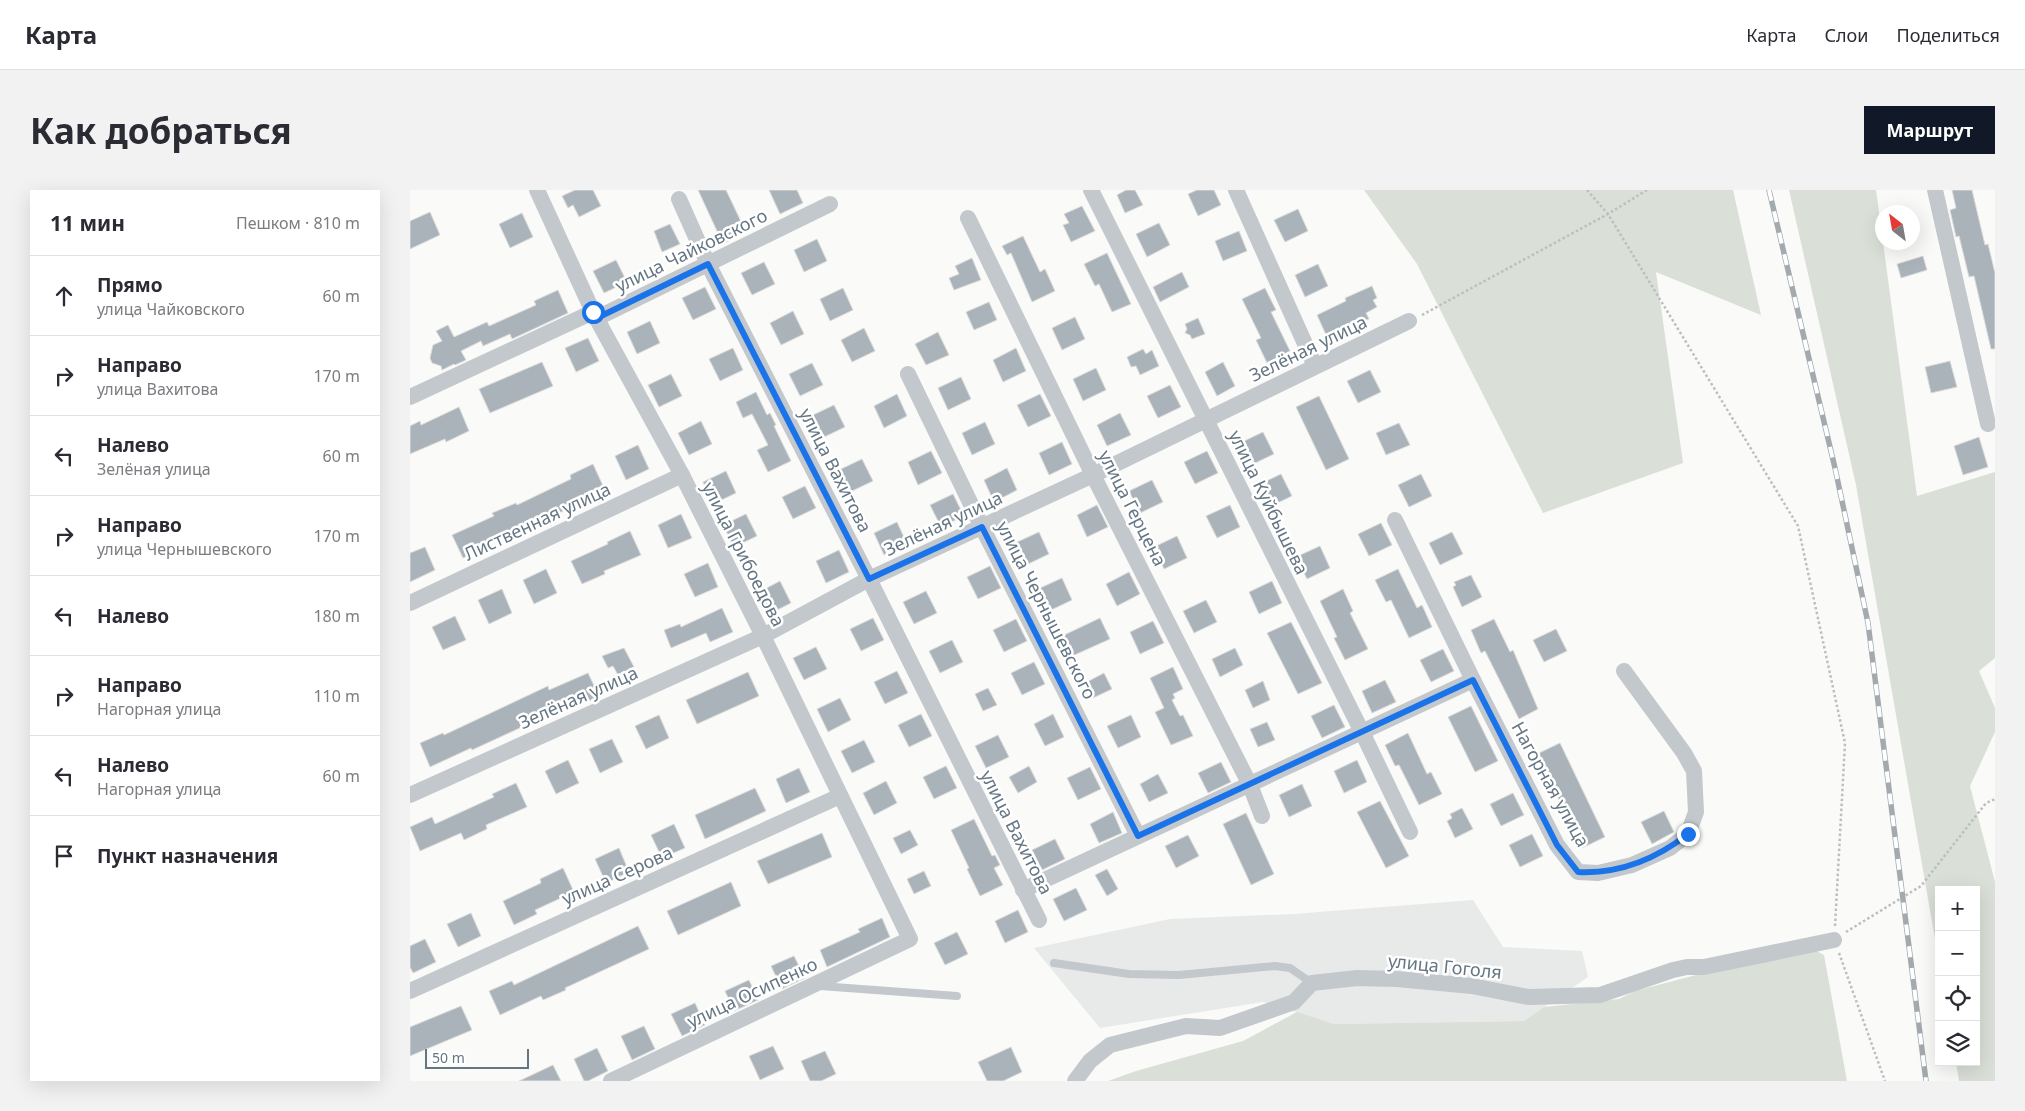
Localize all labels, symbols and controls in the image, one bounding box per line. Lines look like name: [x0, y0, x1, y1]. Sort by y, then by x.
text: Карта: [25, 18, 97, 51]
text: Карта: [1746, 23, 1796, 47]
text: Слои: [1824, 23, 1868, 47]
text: Поделиться: [1896, 23, 2000, 47]
button: Маршрут: [1864, 106, 1995, 154]
text: Как добраться: [30, 107, 292, 154]
street label: улица Чайковского: [611, 203, 771, 297]
north arrow: [1875, 205, 1920, 250]
text: 11 мин: [50, 209, 125, 237]
text: Пешком · 810 m: [236, 212, 360, 234]
text: Прямо: [97, 272, 163, 298]
icon: ahead: [50, 282, 78, 310]
text: 60 m: [323, 285, 360, 307]
text: улица Чайковского: [97, 298, 245, 320]
route start: [582, 301, 605, 324]
street label: Зелёная улица: [1245, 309, 1371, 387]
text: Направо: [97, 352, 182, 378]
icon: right: [50, 362, 78, 390]
text: 170 m: [313, 365, 360, 387]
text: улица Вахитова: [97, 378, 218, 400]
street label: улица Вахитова: [794, 404, 878, 536]
street label: улица Куйбышева: [1224, 426, 1314, 578]
text: Налево: [97, 432, 169, 458]
icon: left: [50, 442, 78, 470]
text: 60 m: [323, 445, 360, 467]
street label: улица Герцена: [1093, 446, 1173, 570]
text: Зелёная улица: [97, 458, 211, 480]
street label: Лиственная улица: [460, 476, 614, 566]
street label: улица Грибоедова: [697, 478, 791, 630]
street label: Зелёная улица: [880, 485, 1006, 561]
text: Направо: [97, 512, 182, 538]
street label: улица Чернышевского: [992, 517, 1102, 703]
icon: right: [50, 522, 78, 550]
text: 170 m: [313, 525, 360, 547]
text: улица Чернышевского: [97, 538, 272, 560]
icon: left: [50, 602, 78, 630]
text: Налево: [97, 603, 169, 629]
text: 180 m: [313, 605, 360, 627]
street label: Зелёная улица: [515, 660, 641, 734]
text: Направо: [97, 672, 182, 698]
icon: right: [50, 682, 78, 710]
text: 110 m: [313, 685, 360, 707]
text: Нагорная улица: [97, 698, 221, 720]
street label: Нагорная улица: [1507, 717, 1595, 851]
text: Налево: [97, 752, 169, 778]
icon: left: [50, 762, 78, 790]
text: 60 m: [323, 765, 360, 787]
street label: улица Вахитова: [975, 766, 1059, 898]
text: Нагорная улица: [97, 778, 221, 800]
route end: [1677, 823, 1700, 846]
street label: улица Серова: [558, 840, 676, 910]
icon: arrive: [50, 842, 78, 870]
text: Пункт назначения: [97, 843, 278, 869]
map controls: [1935, 886, 1980, 1066]
button: +: [1935, 886, 1980, 931]
button: −: [1935, 931, 1980, 976]
street label: улица Гоголя: [1387, 948, 1503, 984]
street label: улица Осипенко: [683, 951, 821, 1033]
button: locate: [1935, 976, 1980, 1021]
button: layers: [1935, 1021, 1980, 1066]
scale bar: [425, 1046, 529, 1069]
text: 50 m: [432, 1048, 465, 1067]

